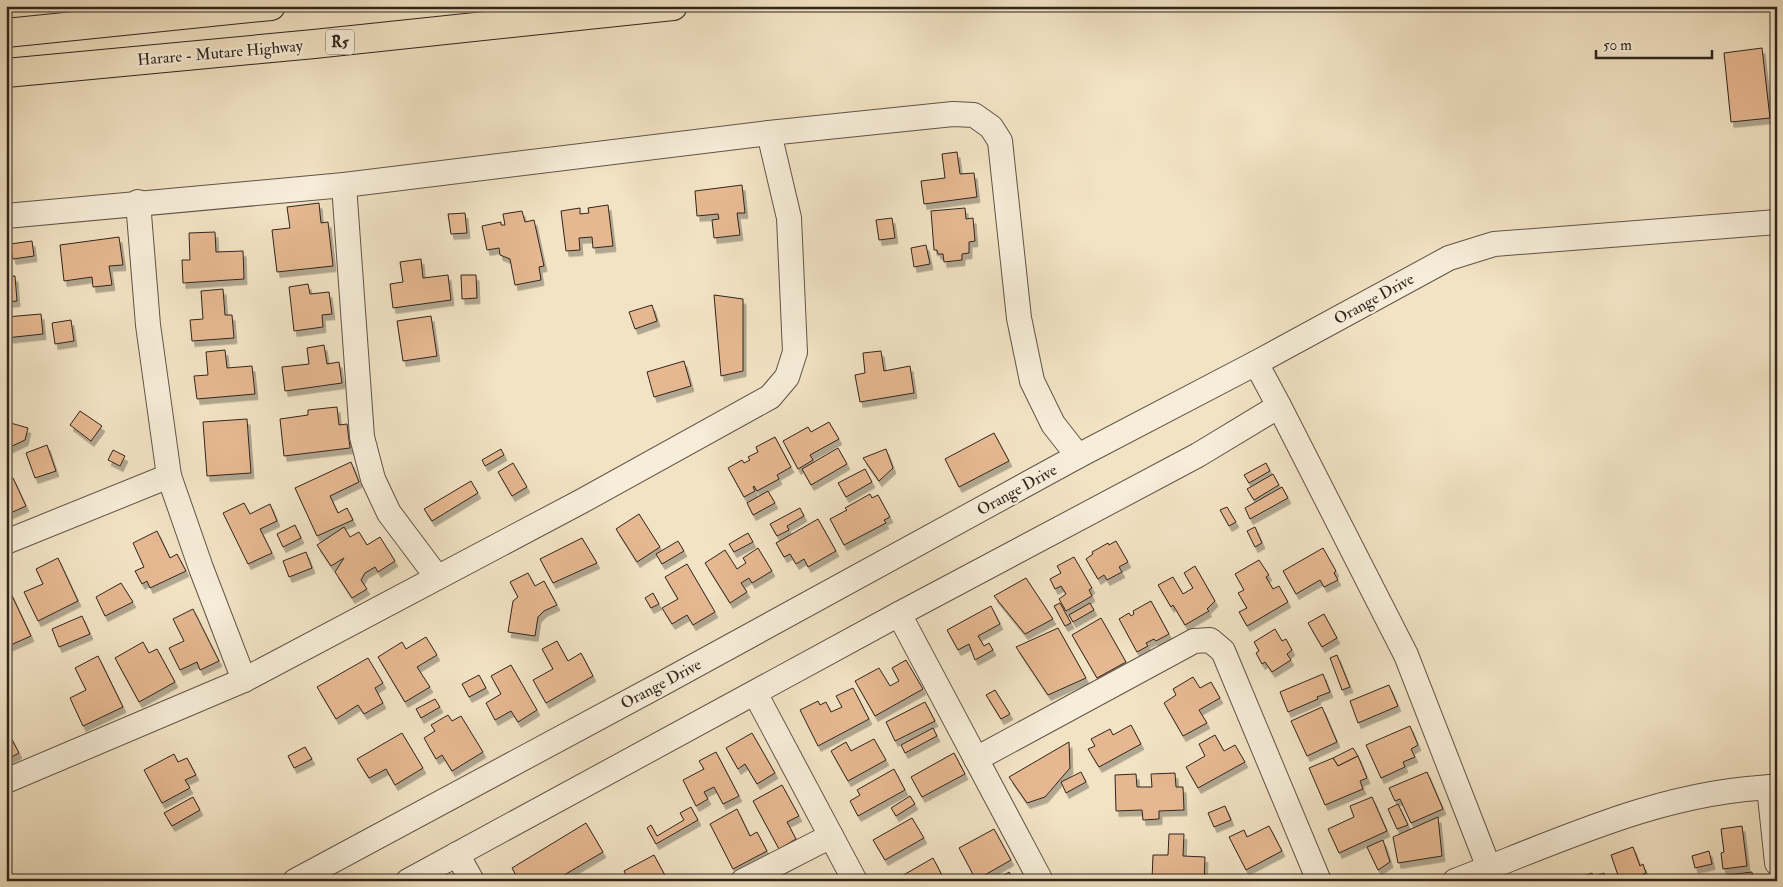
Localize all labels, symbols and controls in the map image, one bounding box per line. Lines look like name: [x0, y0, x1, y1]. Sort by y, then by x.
scale bar: [1596, 28, 1712, 60]
road number: R5: [326, 30, 354, 54]
street label: Harare - Mutare Highway: [136, 36, 305, 70]
text: 50 m: [1603, 36, 1632, 55]
street label: Orange Drive: [1331, 269, 1418, 329]
street label: Orange Drive: [974, 460, 1061, 520]
street label: Orange Drive: [617, 654, 705, 714]

